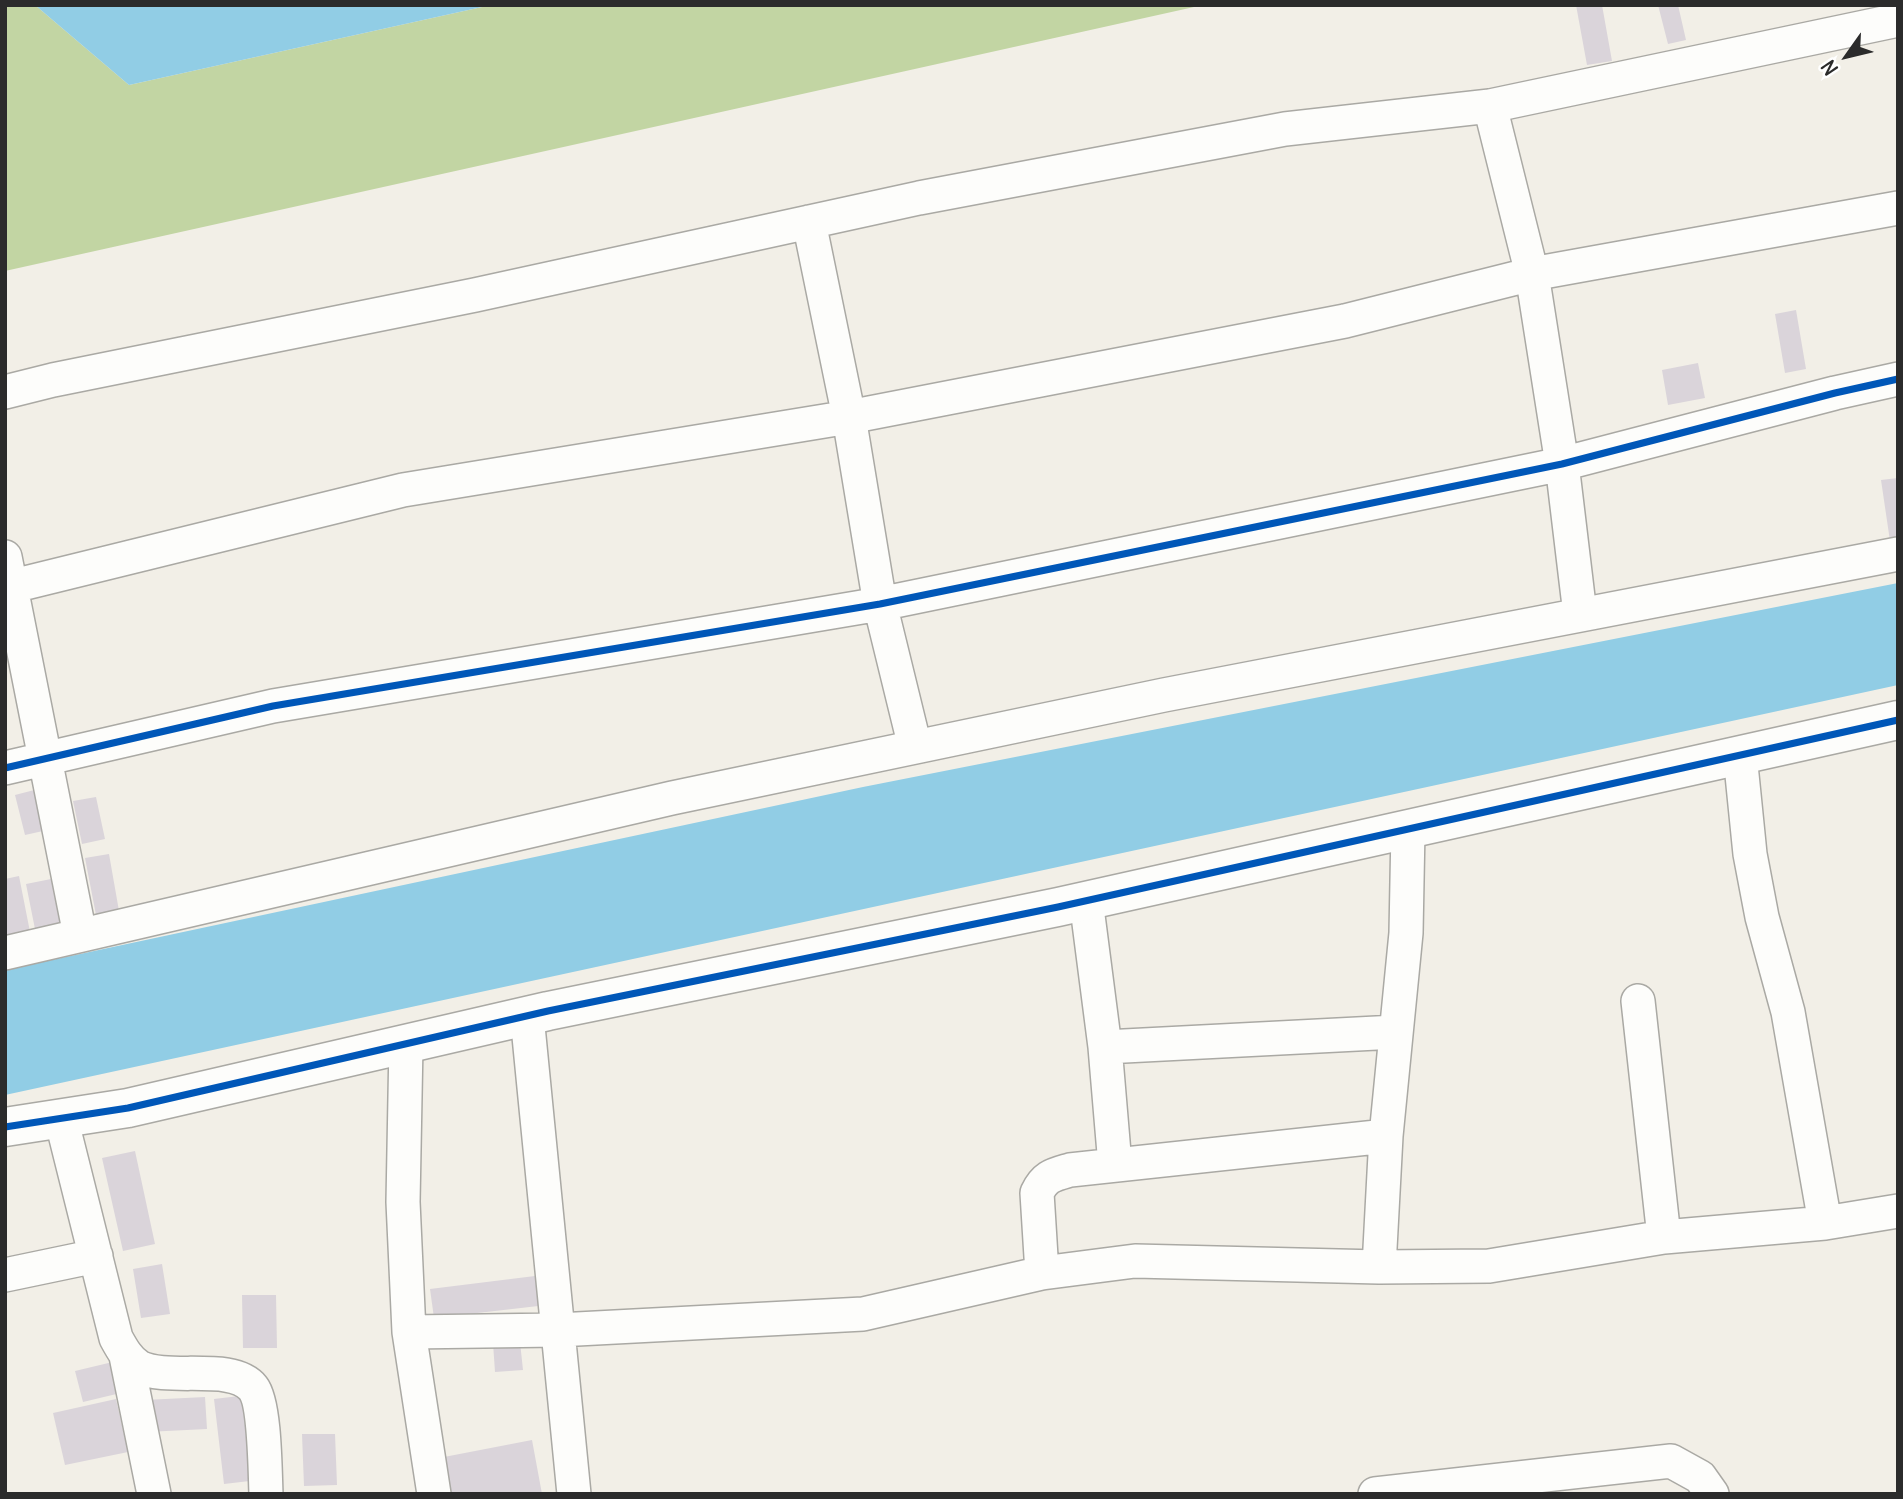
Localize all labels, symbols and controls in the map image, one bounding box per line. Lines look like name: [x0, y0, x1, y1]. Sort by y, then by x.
north arrow: [1812, 21, 1882, 91]
text: N: [1816, 56, 1843, 80]

